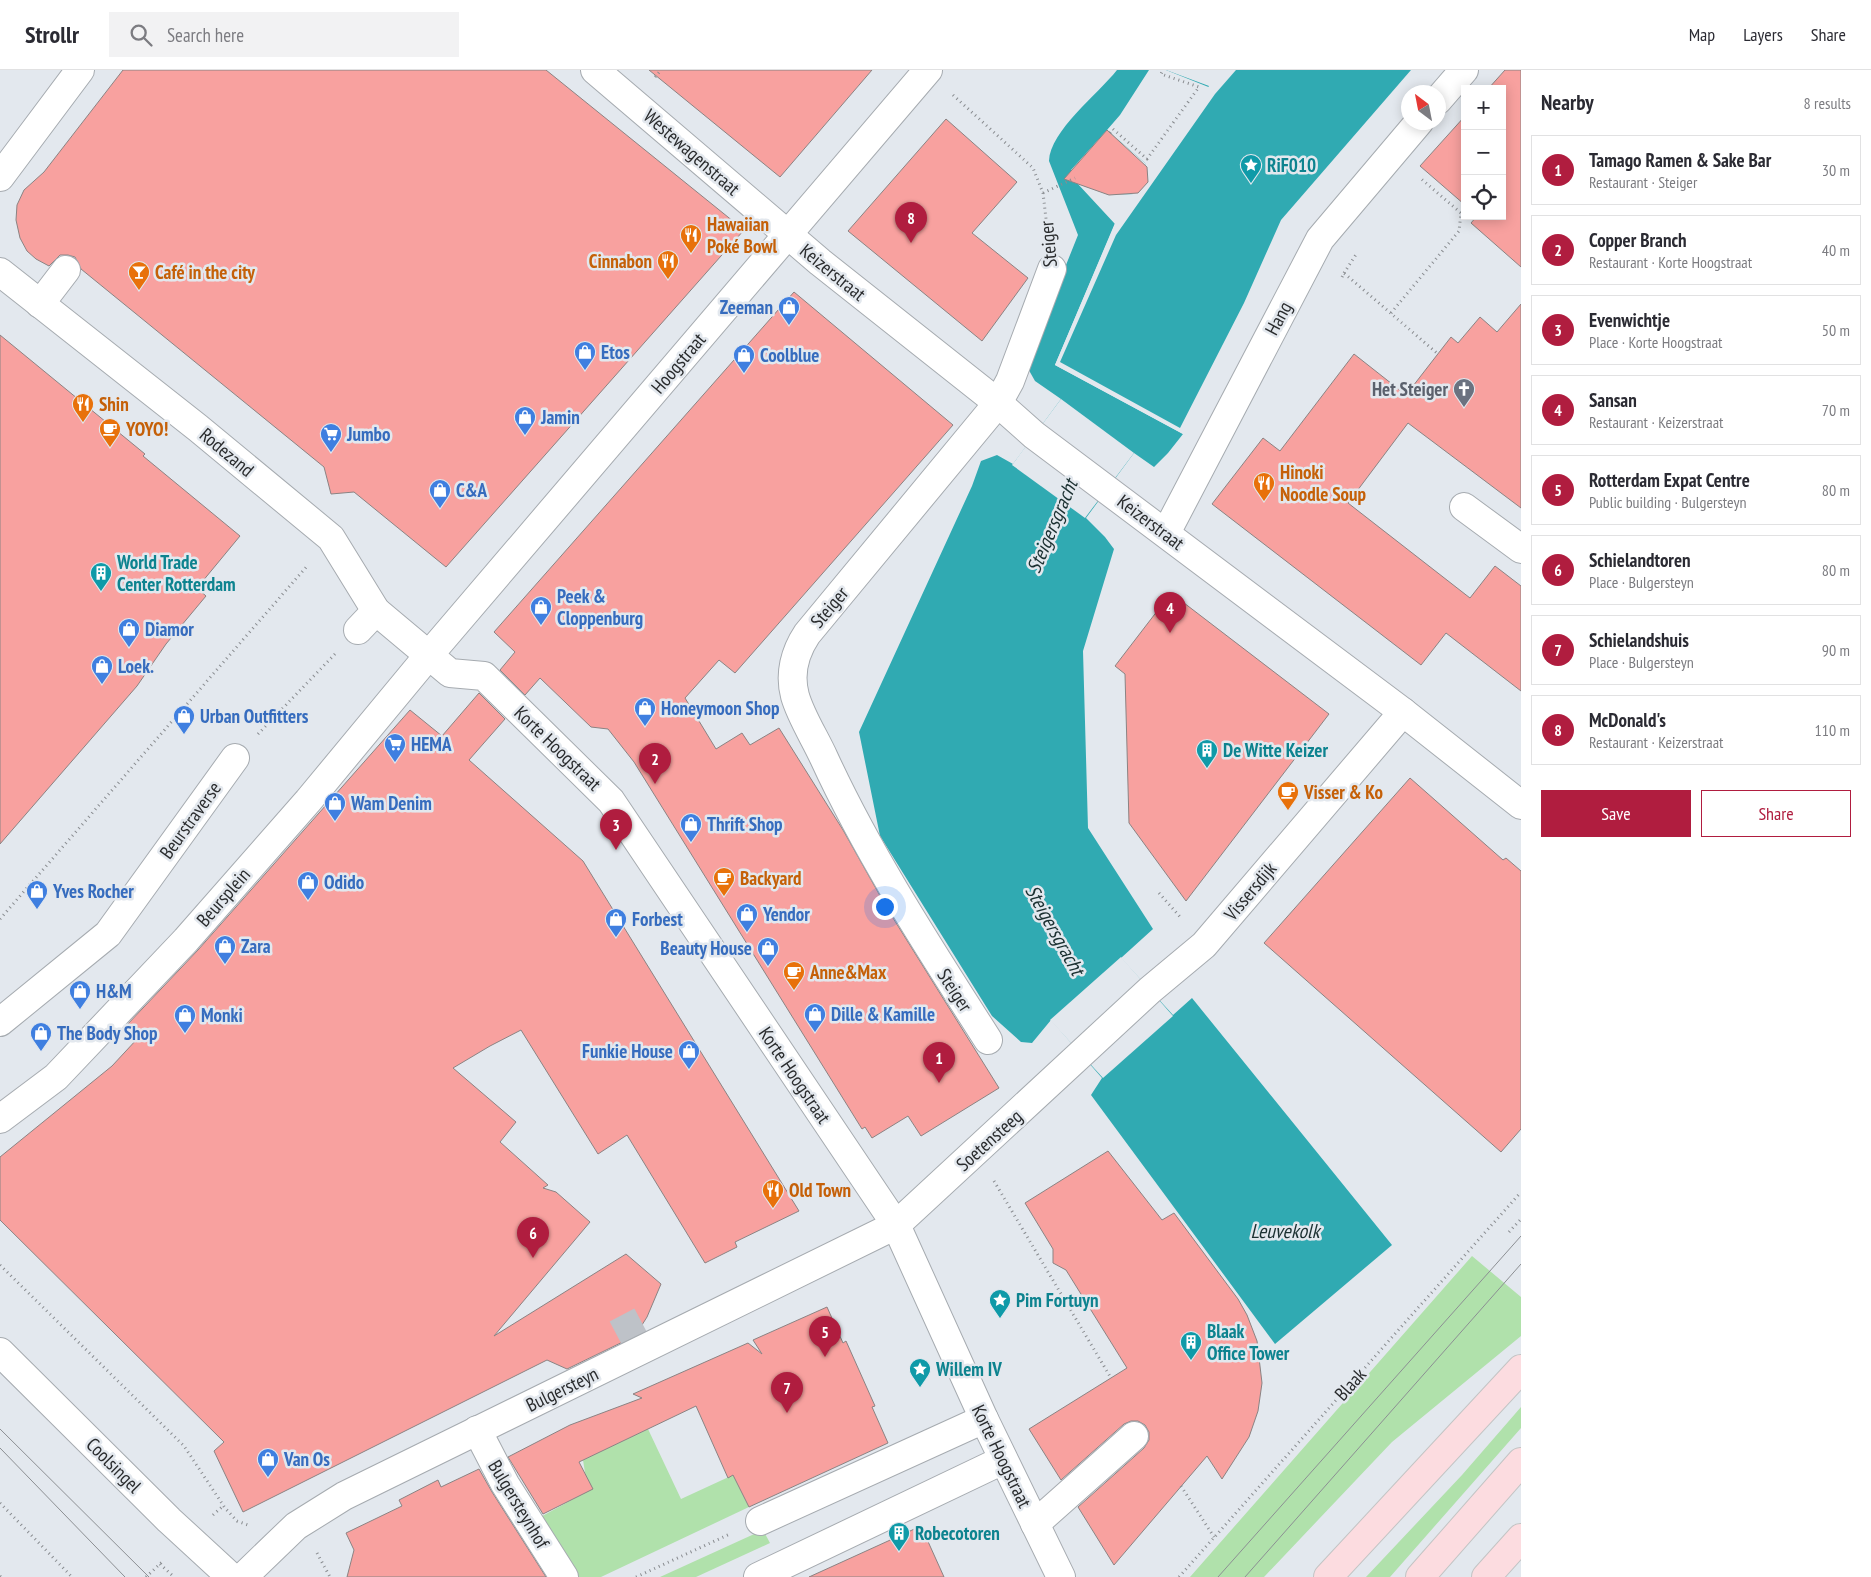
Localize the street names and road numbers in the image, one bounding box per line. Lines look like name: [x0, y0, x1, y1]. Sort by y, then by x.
street label: Westewagenstraat: [639, 104, 746, 201]
street label: Steiger: [1034, 219, 1062, 268]
street label: Keizerstraat: [795, 238, 871, 306]
street label: Hang: [1259, 297, 1297, 339]
street label: Hoogstraat: [646, 327, 711, 398]
street label: Rodezand: [195, 422, 259, 482]
street label: Keizerstraat: [1113, 489, 1190, 555]
street label: Steiger: [805, 581, 854, 633]
street label: Korte Hoogstraat: [510, 701, 607, 796]
street label: Beurstraverse: [154, 777, 226, 863]
street label: Vissersdijk: [1218, 856, 1282, 926]
street label: Beursplein: [191, 863, 255, 931]
street label: Steiger: [932, 964, 978, 1017]
street label: Korte Hoogstraat: [754, 1022, 837, 1129]
street label: Soetensteeg: [951, 1104, 1027, 1176]
street label: Bulgersteyn: [522, 1361, 602, 1417]
street label: Blaak: [1329, 1362, 1371, 1405]
street label: Korte Hoogstraat: [967, 1401, 1038, 1512]
street label: Coolsingel: [81, 1432, 147, 1498]
street label: Bulgersteynhof: [483, 1456, 555, 1553]

